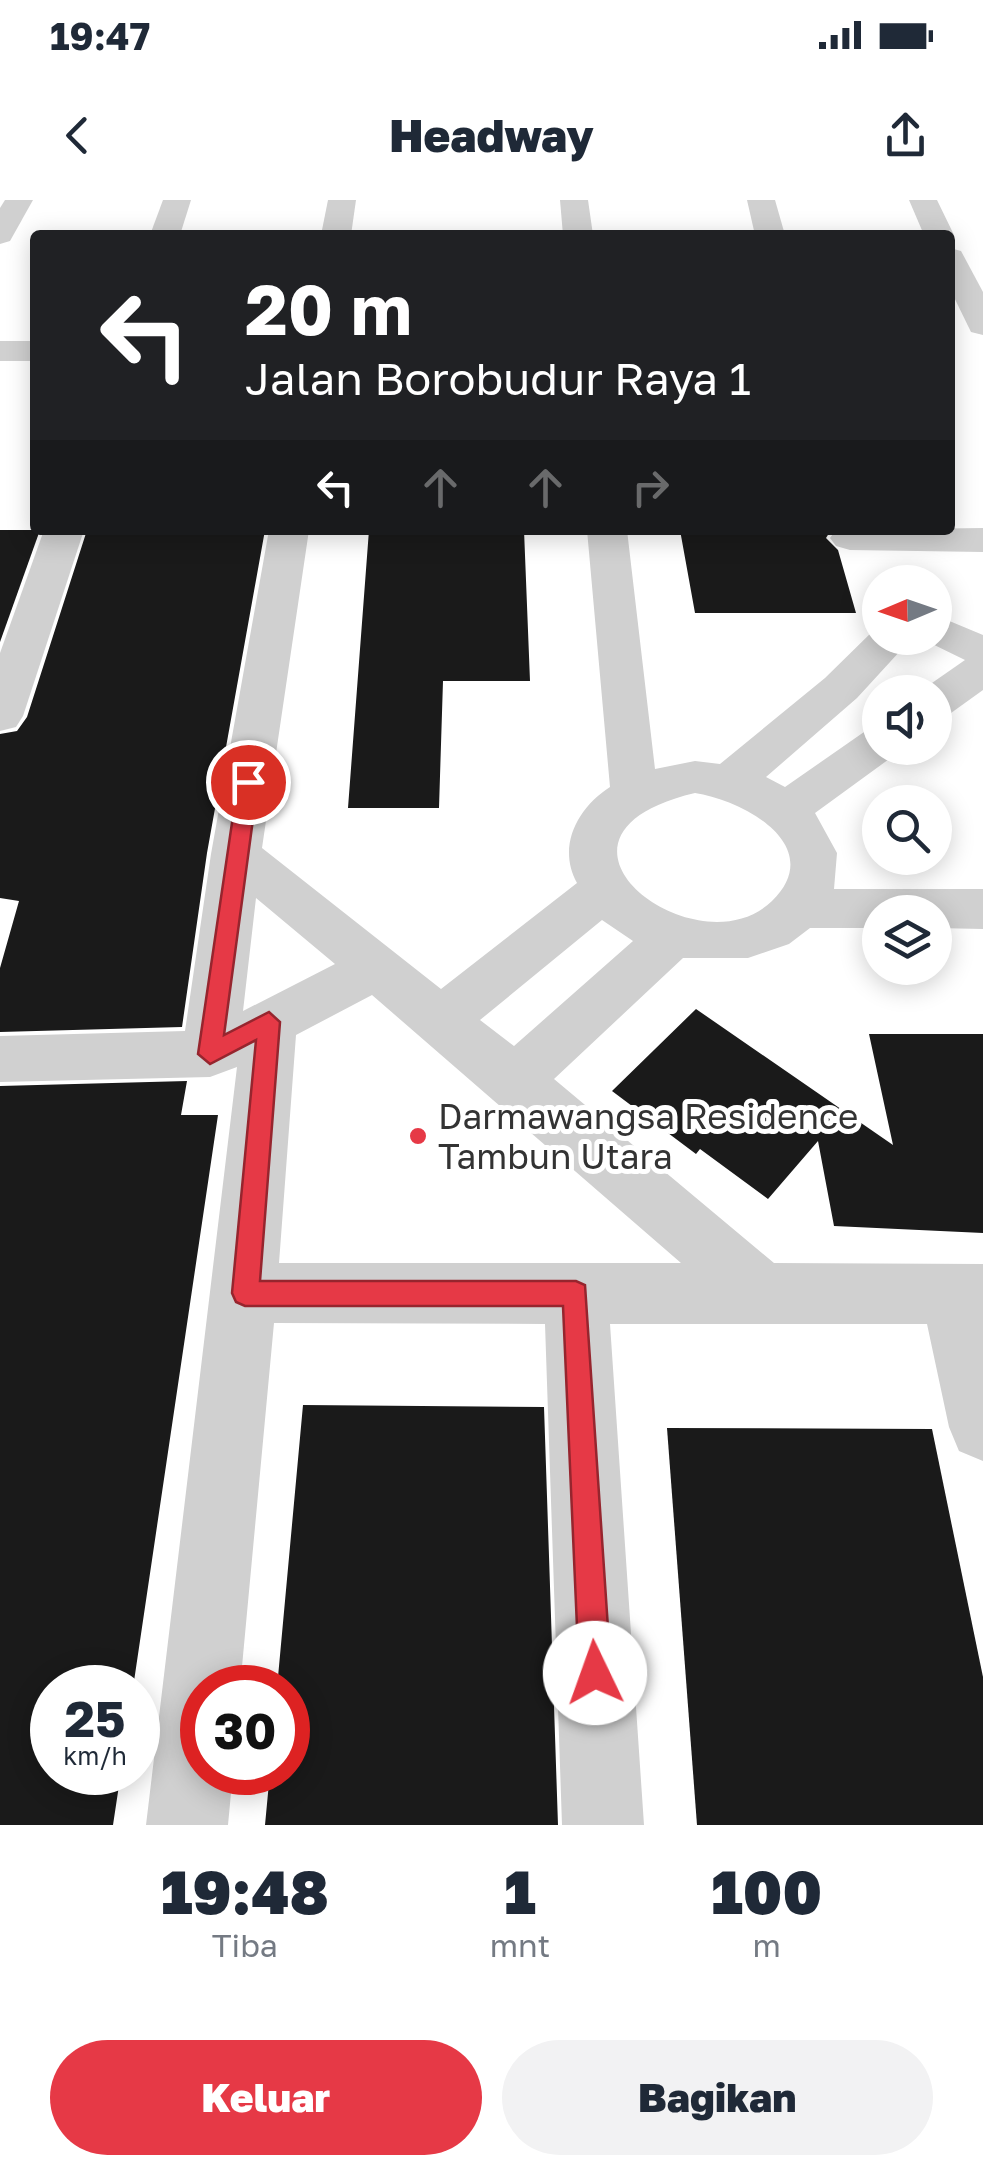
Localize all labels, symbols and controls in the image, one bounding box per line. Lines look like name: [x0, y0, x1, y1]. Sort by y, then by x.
text: 19:47: [50, 13, 150, 58]
icon: back: [50, 108, 105, 163]
text: Headway: [389, 108, 594, 162]
icon: share: [878, 108, 933, 163]
text: 20 m: [245, 266, 412, 350]
icon: left: [80, 270, 210, 400]
text: Jalan Borobudur Raya 1: [245, 351, 751, 405]
icon: left: [308, 460, 363, 515]
icon: ahead: [413, 460, 468, 515]
icon: ahead: [518, 460, 573, 515]
icon: right: [623, 460, 678, 515]
north arrow: [862, 565, 952, 655]
map controls: [862, 565, 952, 985]
button: sound: [862, 675, 952, 765]
pin: [206, 740, 291, 825]
icon: arrive: [221, 755, 276, 810]
button: search: [862, 785, 952, 875]
button: layers: [862, 895, 952, 985]
place label: Darmawangsa Residence Tambun Utara: [438, 1095, 858, 1177]
marker: Darmawangsa Residence Tambun Utara: [407, 1125, 429, 1147]
position arrow: [543, 1621, 647, 1725]
speed limit sign: 30: [180, 1665, 310, 1795]
text: 25: [64, 1688, 125, 1748]
text: km/h: [63, 1740, 127, 1771]
text: 19:48: [161, 1855, 329, 1927]
text: 1: [504, 1855, 536, 1927]
text: 100: [711, 1855, 822, 1927]
text: Tiba: [212, 1926, 278, 1964]
text: mnt: [490, 1926, 550, 1964]
text: m: [752, 1926, 781, 1964]
button: Keluar: [50, 2040, 482, 2155]
button: Bagikan: [502, 2040, 933, 2155]

